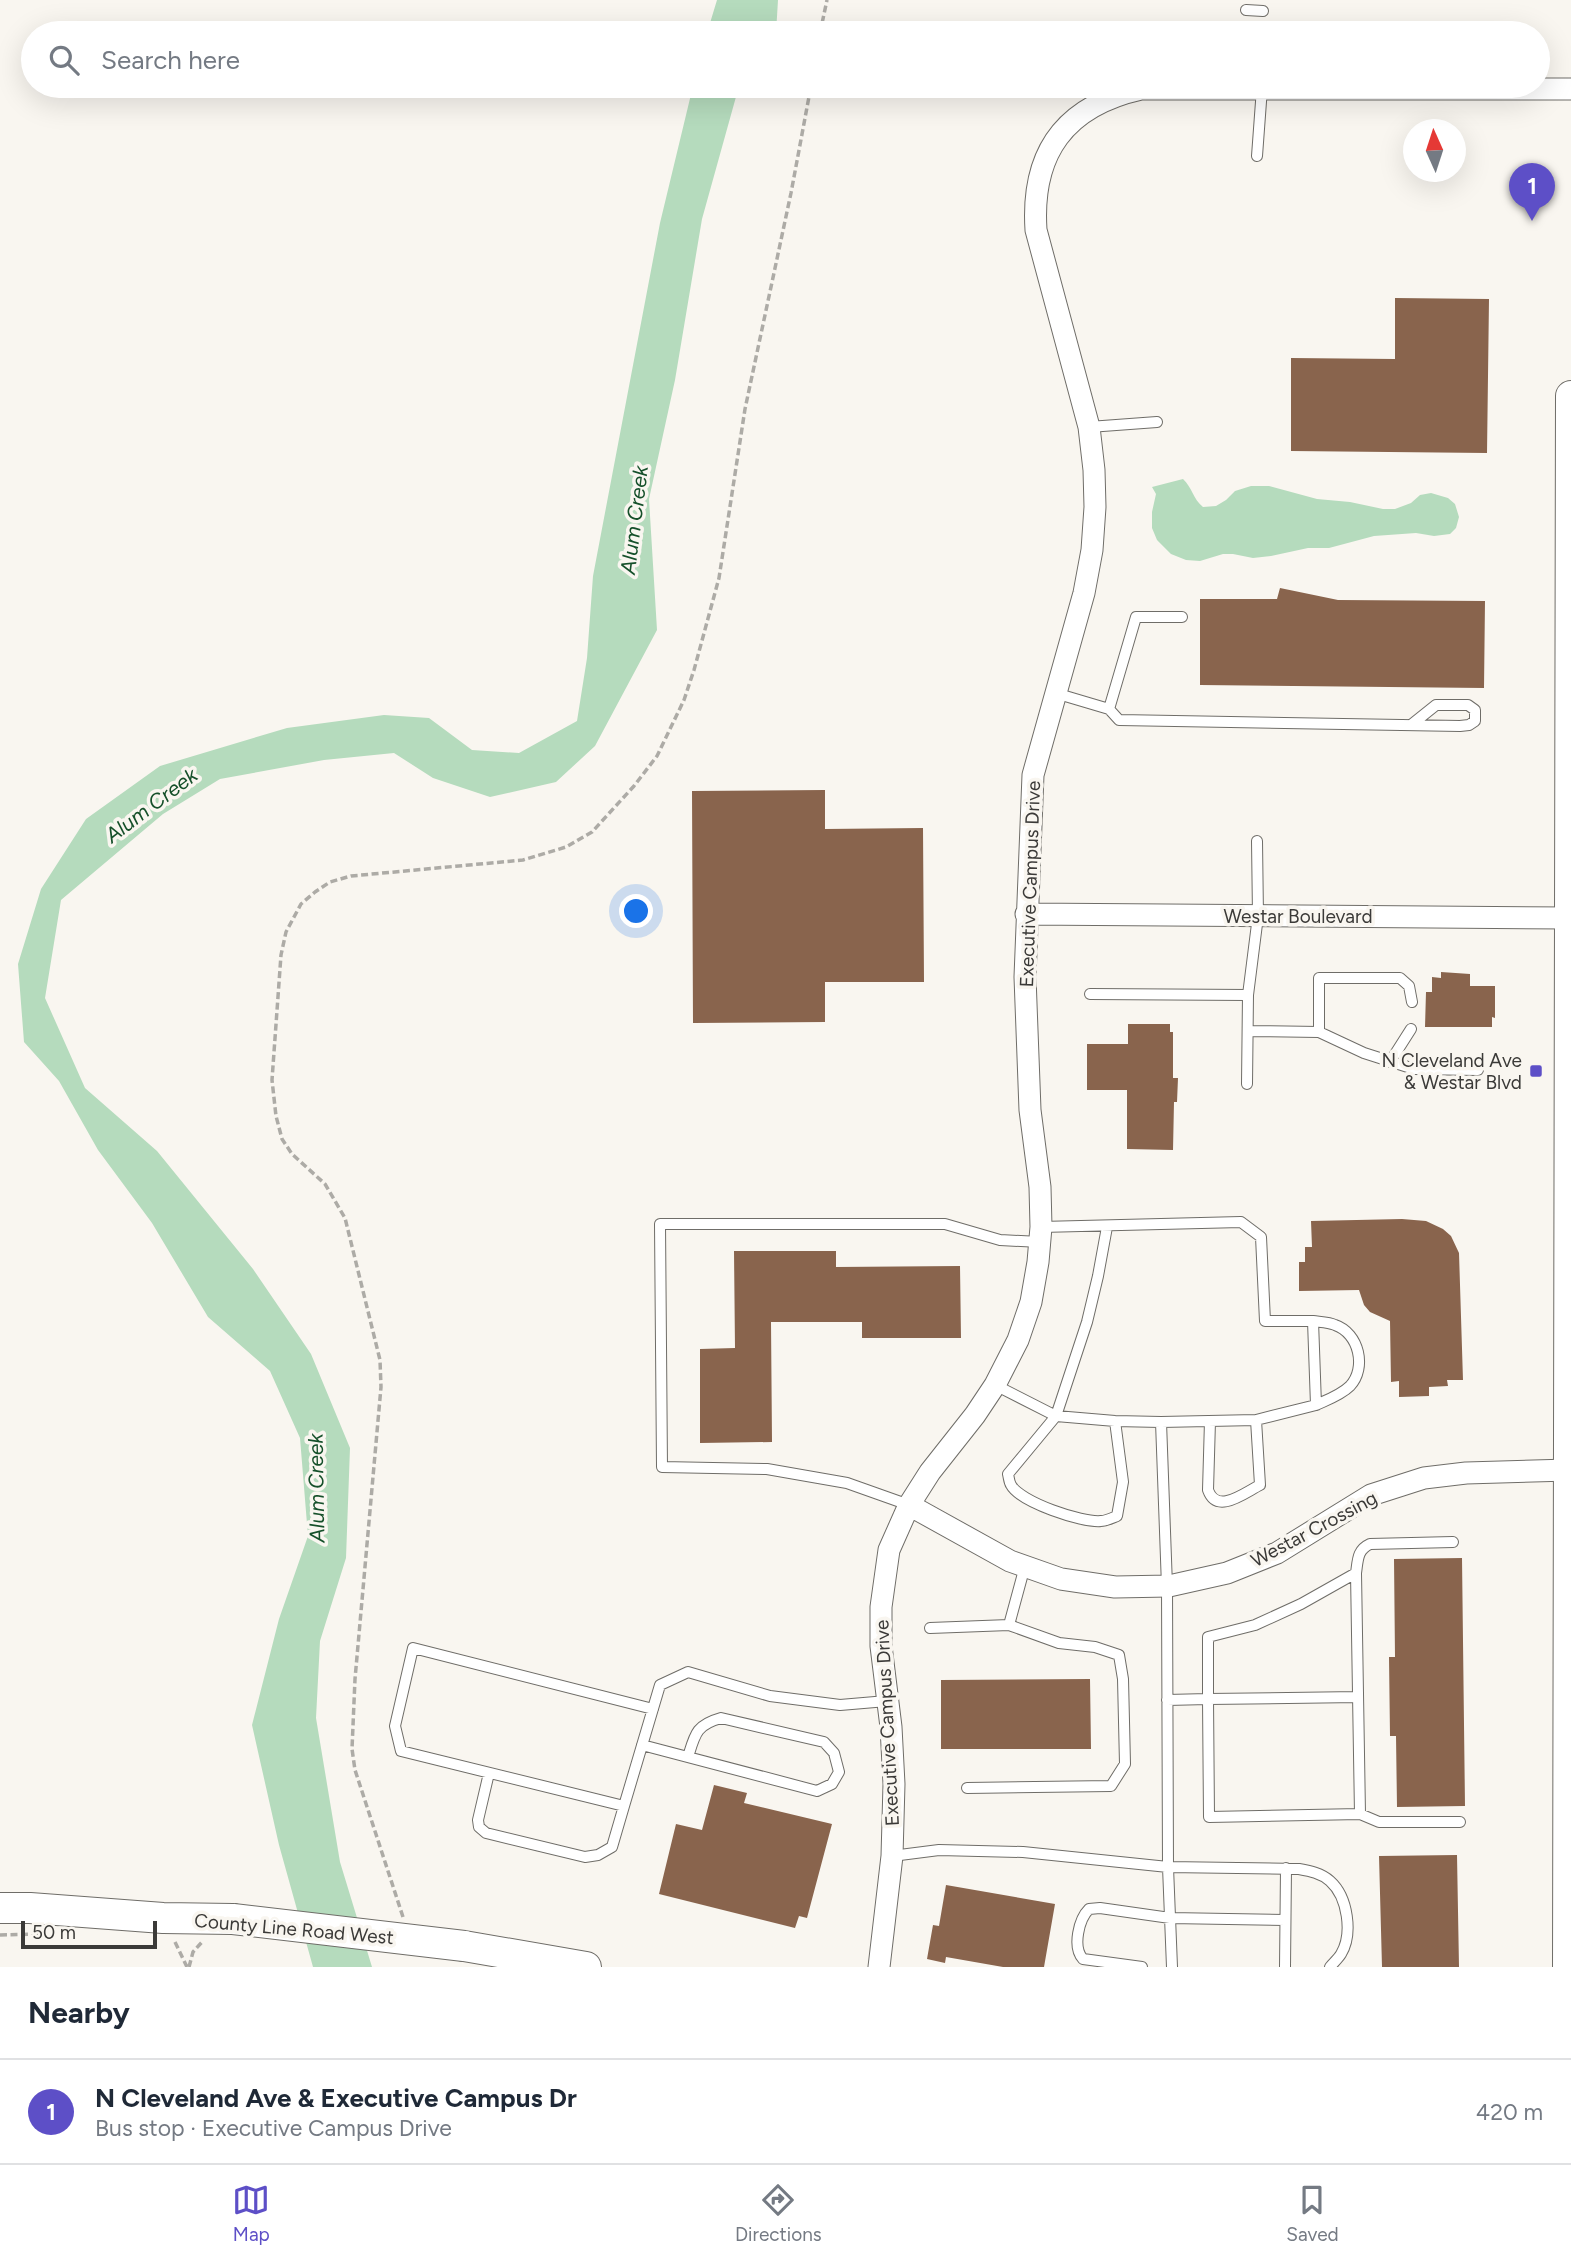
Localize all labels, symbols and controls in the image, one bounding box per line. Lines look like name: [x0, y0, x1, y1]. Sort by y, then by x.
search box: [21, 21, 1550, 98]
icon: search: [45, 41, 83, 79]
text: Search here: [101, 44, 240, 76]
north arrow: [1403, 119, 1466, 182]
pin: 1: [1509, 163, 1555, 221]
water label: Alum Creek: [615, 463, 653, 577]
water label: Alum Creek: [99, 762, 203, 848]
street label: Executive Campus Drive: [1015, 780, 1045, 988]
your location: [619, 894, 653, 928]
street label: Westar Boulevard: [1223, 905, 1373, 928]
place label: N Cleveland Ave & Westar Blvd: [1382, 1049, 1522, 1094]
marker: N Cleveland Ave & Westar Blvd: [1528, 1063, 1544, 1079]
water label: Alum Creek: [303, 1432, 329, 1544]
street label: Westar Crossing: [1247, 1486, 1381, 1572]
street label: Executive Campus Drive: [870, 1619, 904, 1827]
street label: County Line Road West: [193, 1909, 395, 1949]
scale bar: [21, 1918, 158, 1950]
text: 50 m: [32, 1921, 76, 1944]
text: Nearby: [28, 1994, 130, 2031]
text: N Cleveland Ave & Executive Campus Dr: [95, 2082, 577, 2114]
text: 1: [46, 2098, 56, 2126]
text: 420 m: [1476, 2098, 1543, 2126]
text: Bus stop · Executive Campus Drive: [95, 2114, 452, 2142]
tab: Map: [232, 2181, 270, 2246]
tab: Directions: [735, 2181, 822, 2246]
tab: Saved: [1286, 2181, 1339, 2246]

